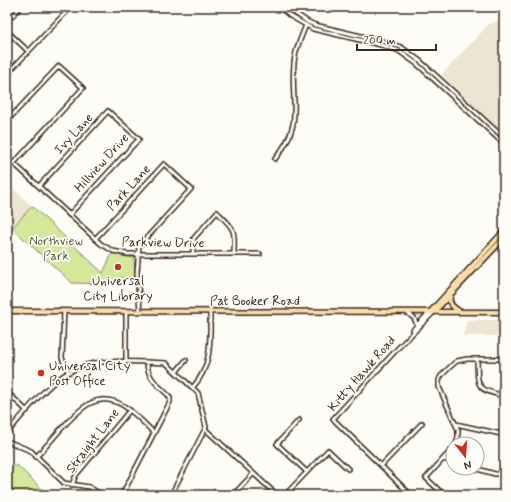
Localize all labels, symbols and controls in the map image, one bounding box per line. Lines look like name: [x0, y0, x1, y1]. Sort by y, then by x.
scale bar: [357, 26, 436, 52]
text: 200 m: [363, 33, 396, 49]
street label: Ivy Lane: [51, 110, 97, 158]
street label: Hillview Drive: [71, 130, 133, 196]
street label: Park Lane: [103, 161, 155, 215]
park label: Northview Park: [29, 233, 83, 265]
street label: Parkview Drive: [122, 234, 205, 252]
marker: Universal City Library: [113, 262, 123, 272]
place label: Universal City Library: [83, 273, 153, 305]
street label: Pat Booker Road: [210, 293, 300, 310]
street label: Kitty Hawk Road: [324, 332, 400, 416]
place label: Universal City Post Office: [49, 358, 131, 390]
marker: Universal City Post Office: [36, 368, 46, 378]
street label: Straight Lane: [62, 405, 124, 477]
north arrow: [445, 436, 485, 476]
text: N: [462, 457, 473, 472]

